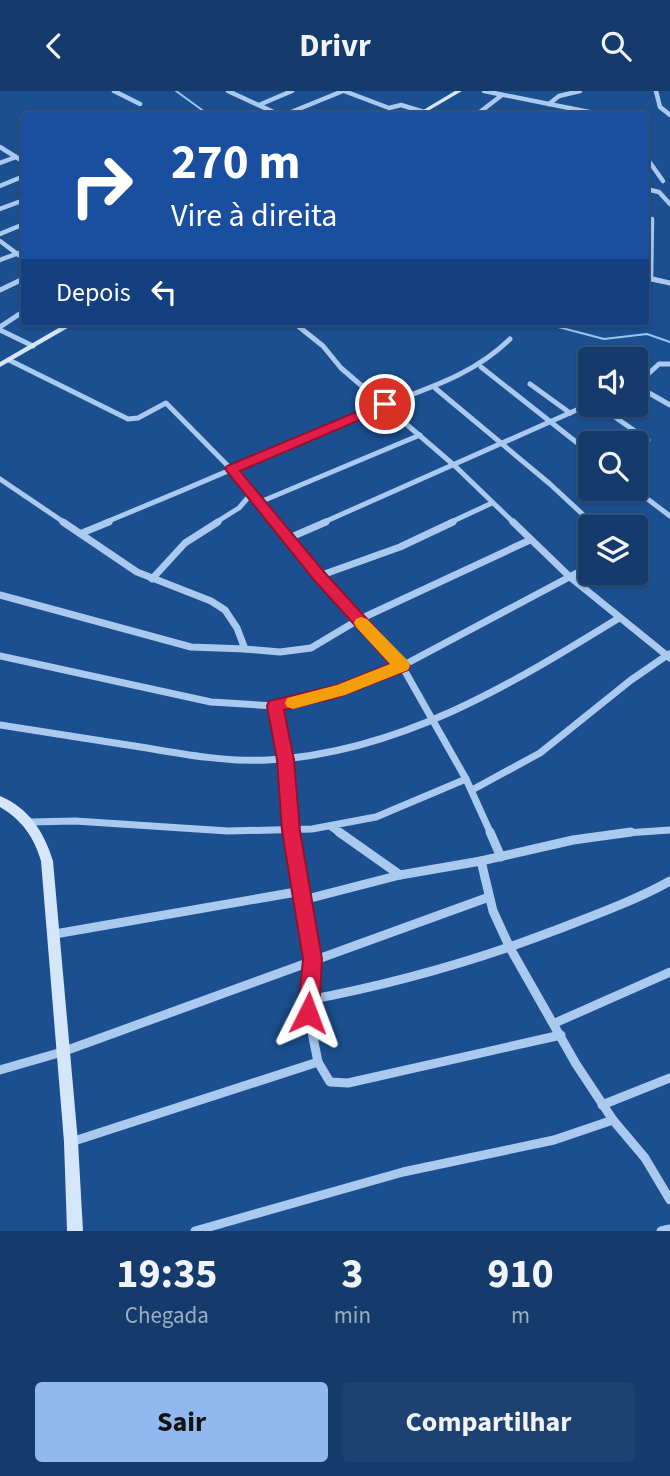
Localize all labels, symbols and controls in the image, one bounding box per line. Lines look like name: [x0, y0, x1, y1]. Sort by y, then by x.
text: Drivr: [299, 23, 371, 69]
icon: back: [35, 27, 73, 65]
icon: search: [597, 27, 635, 65]
text: 270 m: [171, 128, 300, 198]
icon: right: [56, 140, 147, 231]
text: Vire à direita: [171, 193, 337, 239]
icon: left: [145, 273, 183, 311]
text: Depois: [56, 274, 131, 311]
map controls: [578, 347, 648, 585]
button: sound: [578, 347, 648, 417]
pin: [355, 374, 415, 434]
icon: arrive: [366, 385, 404, 423]
button: search: [578, 431, 648, 501]
button: layers: [578, 515, 648, 585]
position arrow: [271, 976, 345, 1050]
text: 19:35: [116, 1244, 218, 1304]
text: 3: [341, 1244, 363, 1304]
text: 910: [487, 1244, 554, 1304]
text: Chegada: [125, 1299, 209, 1332]
text: min: [334, 1299, 371, 1332]
text: m: [511, 1299, 530, 1332]
button: Sair: [35, 1382, 328, 1462]
button: Compartilhar: [342, 1382, 635, 1462]

